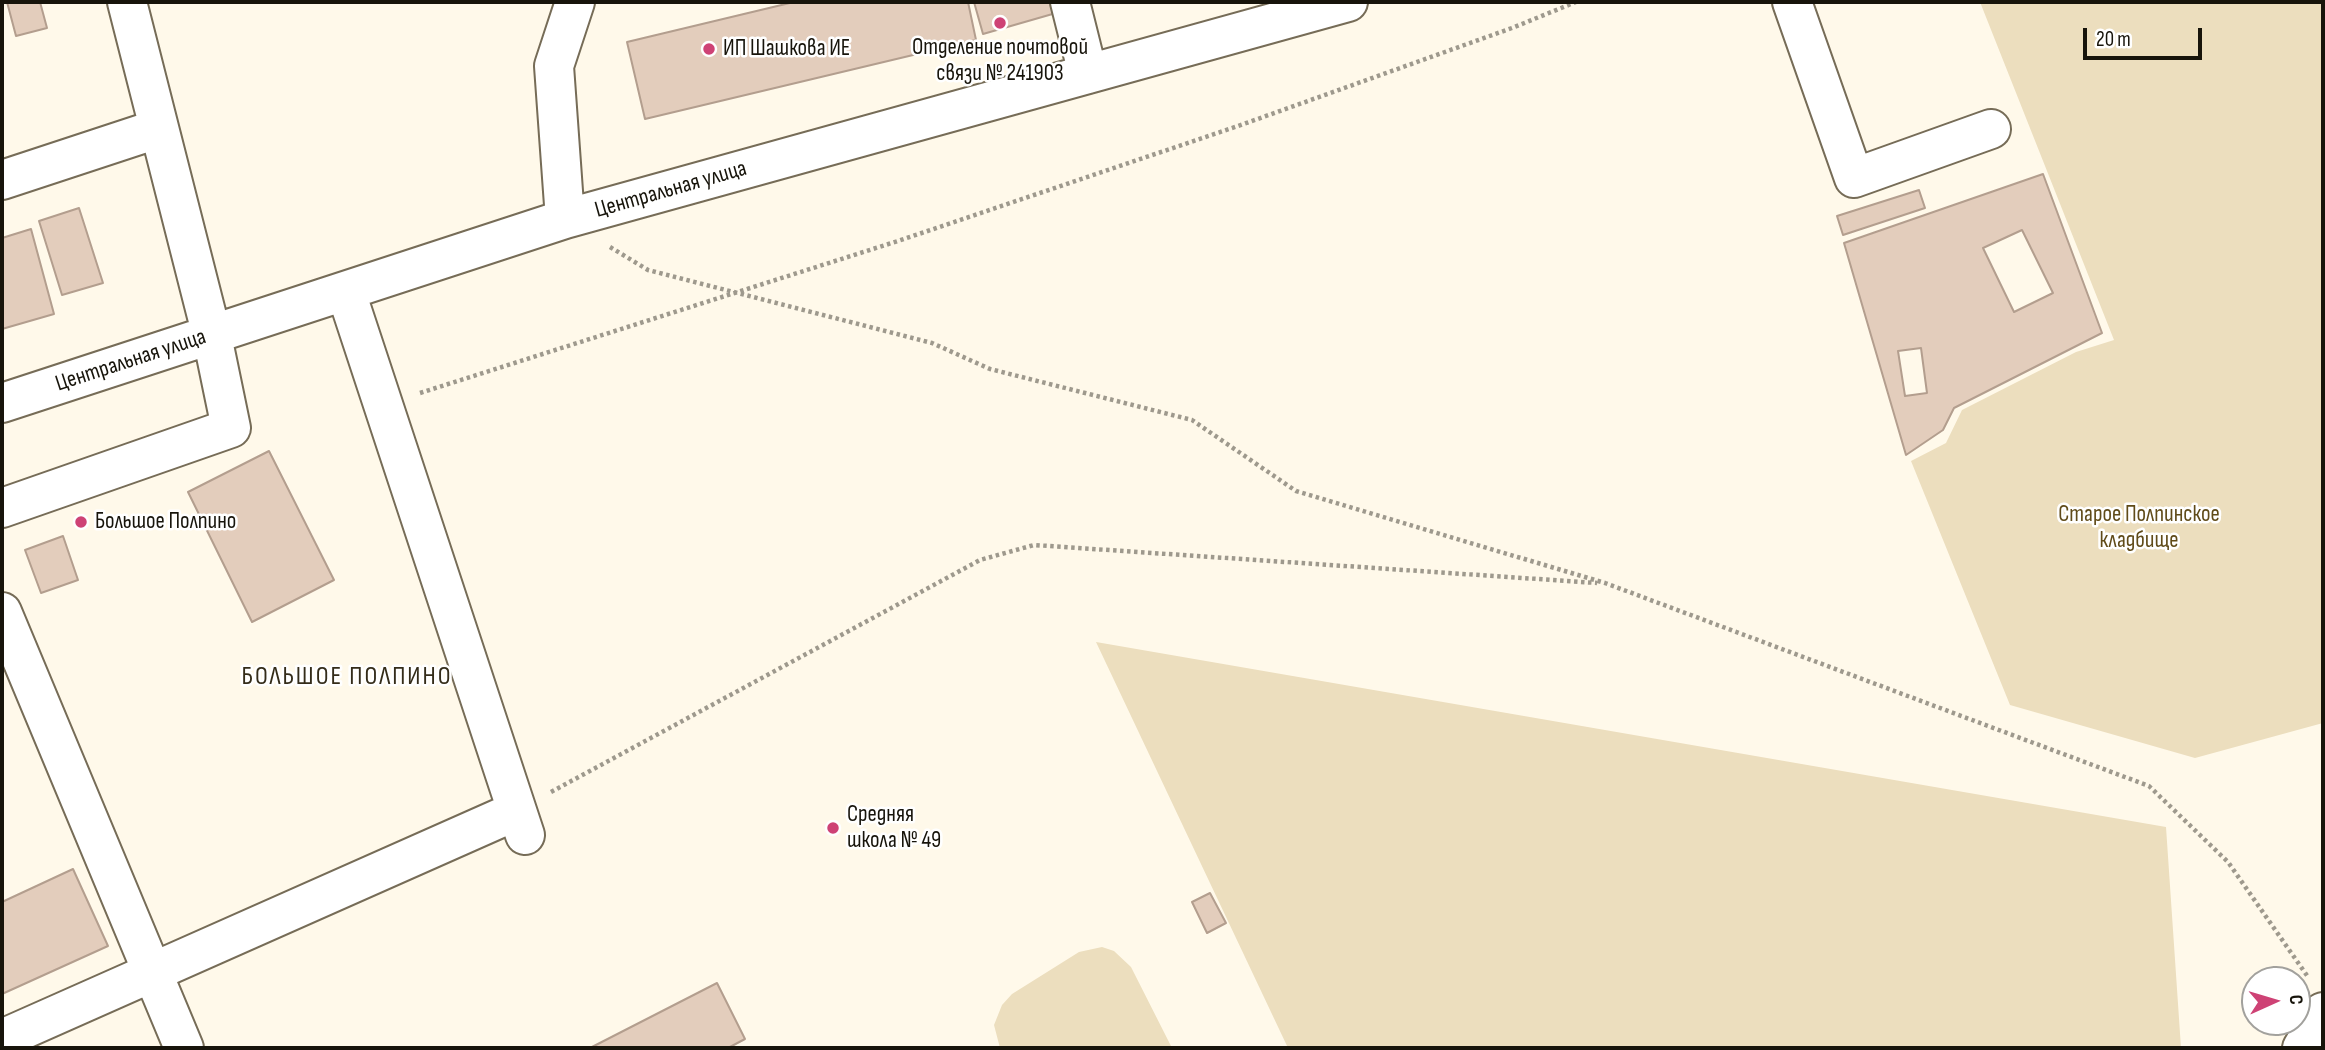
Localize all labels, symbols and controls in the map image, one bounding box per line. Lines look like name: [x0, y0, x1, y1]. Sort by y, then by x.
scale bar: [2087, 14, 2206, 58]
marker: Отделение почтовой связи № 241903: [992, 15, 1008, 31]
text: 20 m: [2096, 27, 2131, 52]
place label: Отделение почтовой связи № 241903: [912, 34, 1088, 88]
place label: ИП Шашкова ИЕ: [723, 35, 850, 63]
marker: ИП Шашкова ИЕ: [701, 41, 717, 57]
street label: Центральная улица: [592, 155, 750, 225]
street label: Центральная улица: [52, 324, 210, 398]
park label: Старое Полпинское кладбище: [2058, 501, 2220, 555]
place label: Большое Полпино: [95, 508, 236, 536]
marker: Большое Полпино: [73, 514, 89, 530]
district label: БОЛЬШОЕ ПОЛПИНО: [243, 661, 451, 693]
place label: Средняя школа № 49: [847, 801, 941, 855]
marker: Средняя школа № 49: [825, 820, 841, 836]
north arrow: [2241, 966, 2311, 1036]
text: С: [2284, 994, 2307, 1005]

